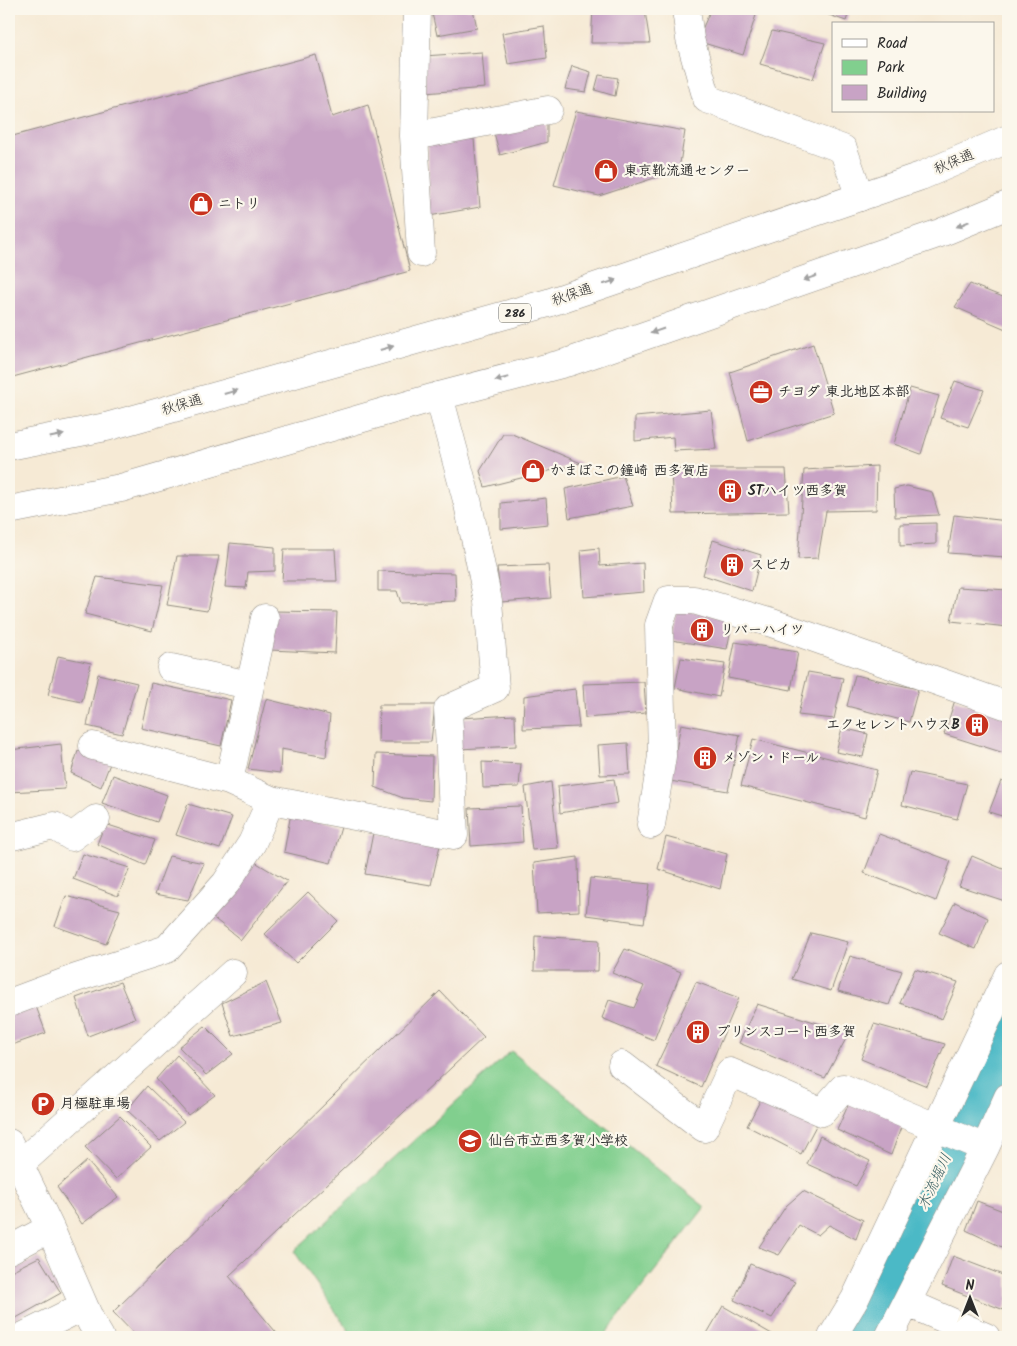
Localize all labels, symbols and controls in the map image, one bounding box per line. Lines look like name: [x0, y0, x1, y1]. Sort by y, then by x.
legend: [832, 22, 994, 112]
text: Road: [877, 32, 908, 56]
text: Park: [877, 56, 905, 80]
text: Building: [877, 82, 927, 106]
street label: 秋保通: [930, 144, 978, 180]
shop icon: 東京靴流通センター: [593, 158, 619, 184]
place label: 東京靴流通センター: [624, 160, 750, 182]
shop icon: ニトリ: [188, 191, 214, 217]
place label: ニトリ: [218, 193, 260, 215]
one-way arrow: [956, 220, 970, 228]
one-way arrow: [802, 274, 817, 282]
street label: 秋保通: [549, 278, 595, 312]
one-way arrow: [603, 278, 618, 286]
road number: 286: [499, 304, 531, 322]
one-way arrow: [649, 328, 664, 336]
one-way arrow: [380, 344, 395, 352]
one-way arrow: [494, 375, 509, 383]
office icon: チヨダ 東北地区本部: [748, 379, 774, 405]
place label: チヨダ 東北地区本部: [778, 381, 909, 403]
one-way arrow: [223, 387, 238, 395]
street label: 秋保通: [159, 389, 205, 421]
one-way arrow: [49, 432, 65, 440]
shop icon: かまぼこの鐘崎 西多賀店: [520, 458, 546, 484]
place label: かまぼこの鐘崎 西多賀店: [550, 460, 709, 482]
building icon: STハイツ西多賀: [717, 478, 743, 504]
place label: STハイツ西多賀: [748, 480, 847, 502]
building icon: スピカ: [719, 552, 745, 578]
place label: スピカ: [750, 554, 792, 576]
building icon: リバーハイツ: [689, 617, 715, 643]
place label: リバーハイツ: [720, 619, 804, 641]
building icon: エクセレントハウスB: [964, 712, 990, 738]
place label: エクセレントハウスB: [826, 714, 960, 736]
building icon: メゾン・ドール: [692, 745, 718, 771]
place label: メゾン・ドール: [722, 747, 819, 769]
building icon: プリンスコート西多賀: [685, 1019, 711, 1045]
place label: プリンスコート西多賀: [716, 1021, 856, 1043]
parking icon: 月極駐車場: [30, 1091, 56, 1117]
place label: 月極駐車場: [60, 1093, 130, 1115]
school or university icon: 仙台市立西多賀小学校: [457, 1128, 483, 1154]
place label: 仙台市立西多賀小学校: [488, 1130, 628, 1152]
water label: 木流堀川: [911, 1150, 959, 1214]
north arrow: [944, 1274, 994, 1324]
text: N: [966, 1275, 975, 1297]

